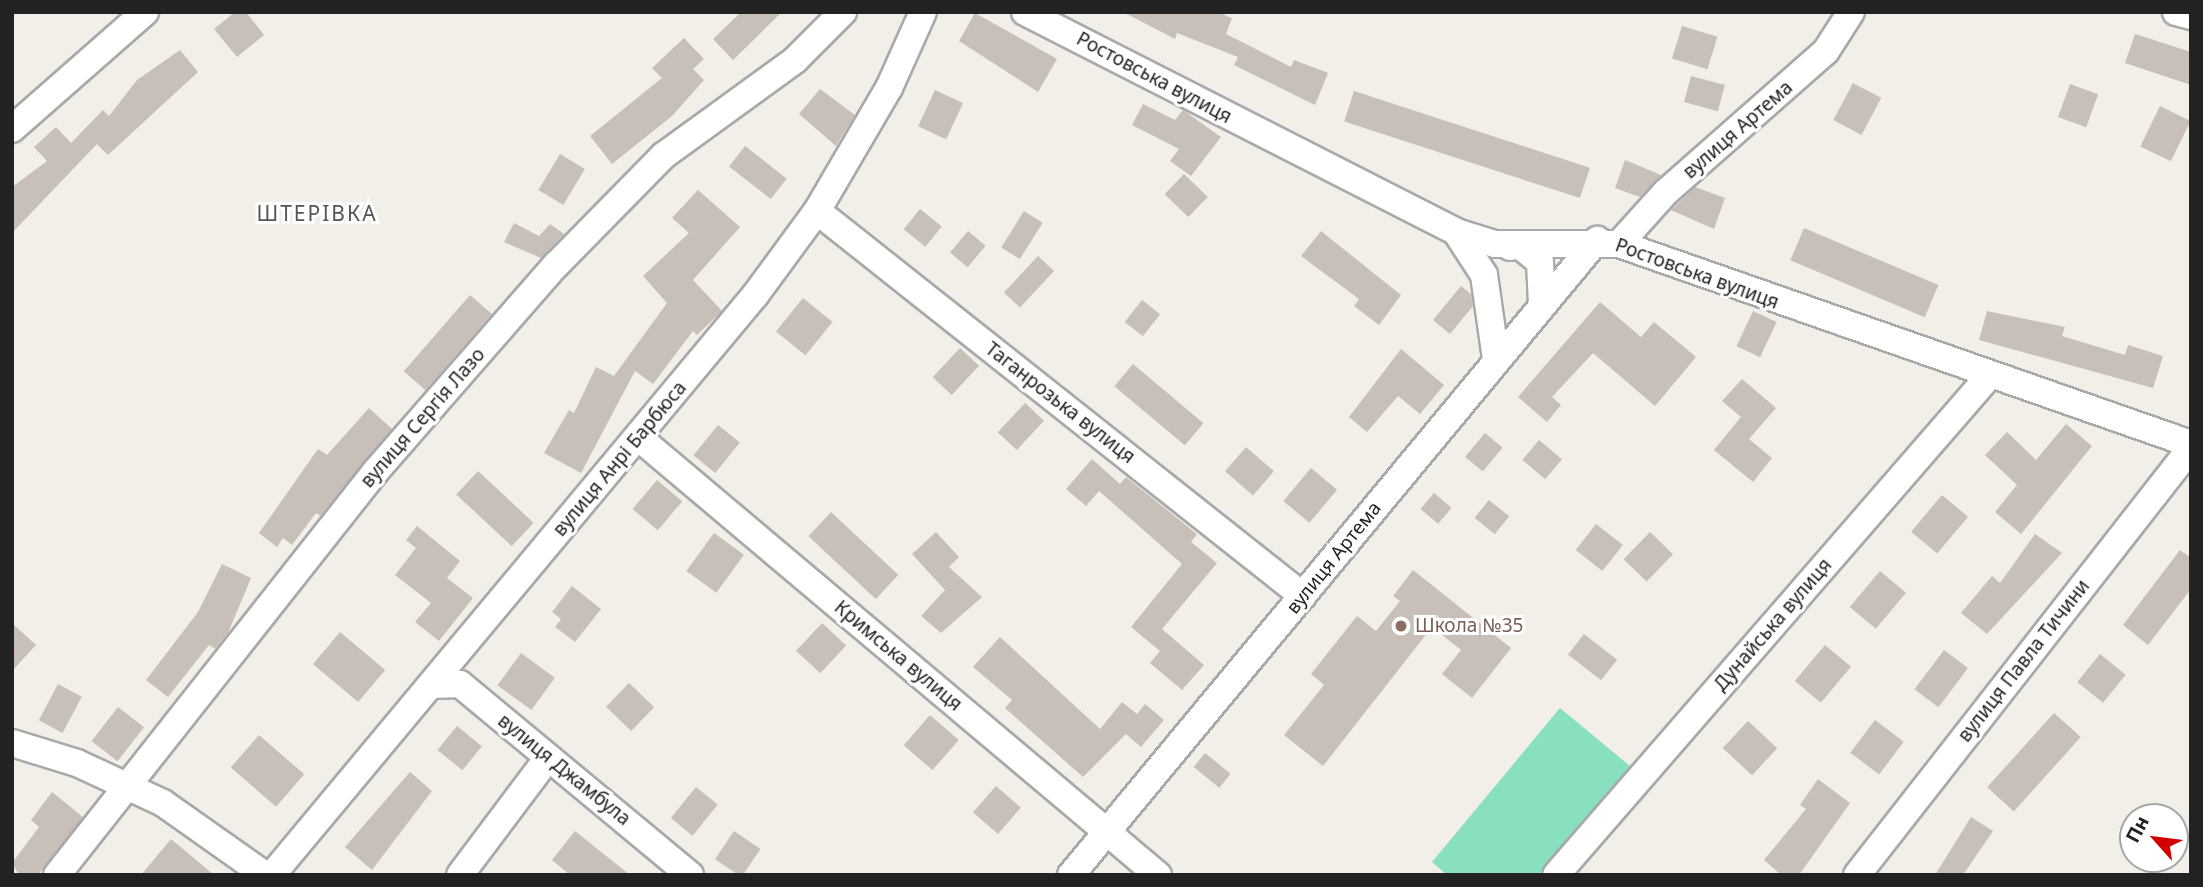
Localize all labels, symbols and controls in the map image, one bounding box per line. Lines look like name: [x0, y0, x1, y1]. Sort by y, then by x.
street label: Ростовська вулиця: [1073, 27, 1235, 129]
street label: вулиця Артема: [1679, 76, 1797, 184]
district label: ШТЕРIВКА: [257, 200, 377, 226]
street label: Ростовська вулиця: [1612, 234, 1782, 314]
street label: Таганрозька вулиця: [981, 338, 1139, 468]
street label: вулиця Сергія Лазо: [356, 344, 490, 492]
street label: вулиця Анрі Барбюса: [549, 377, 691, 541]
street label: вулиця Артема: [1282, 497, 1386, 619]
street label: Дунайська вулиця: [1709, 554, 1837, 696]
street label: вулиця Павла Тичини: [1953, 575, 2095, 747]
street label: Кримська вулиця: [830, 596, 966, 716]
place label: Школа №35: [1415, 615, 1523, 637]
marker: Школа №35: [1393, 618, 1409, 634]
street label: вулиця Джамбула: [493, 710, 635, 830]
north arrow: [2119, 803, 2189, 873]
text: Пн: [2119, 811, 2155, 847]

